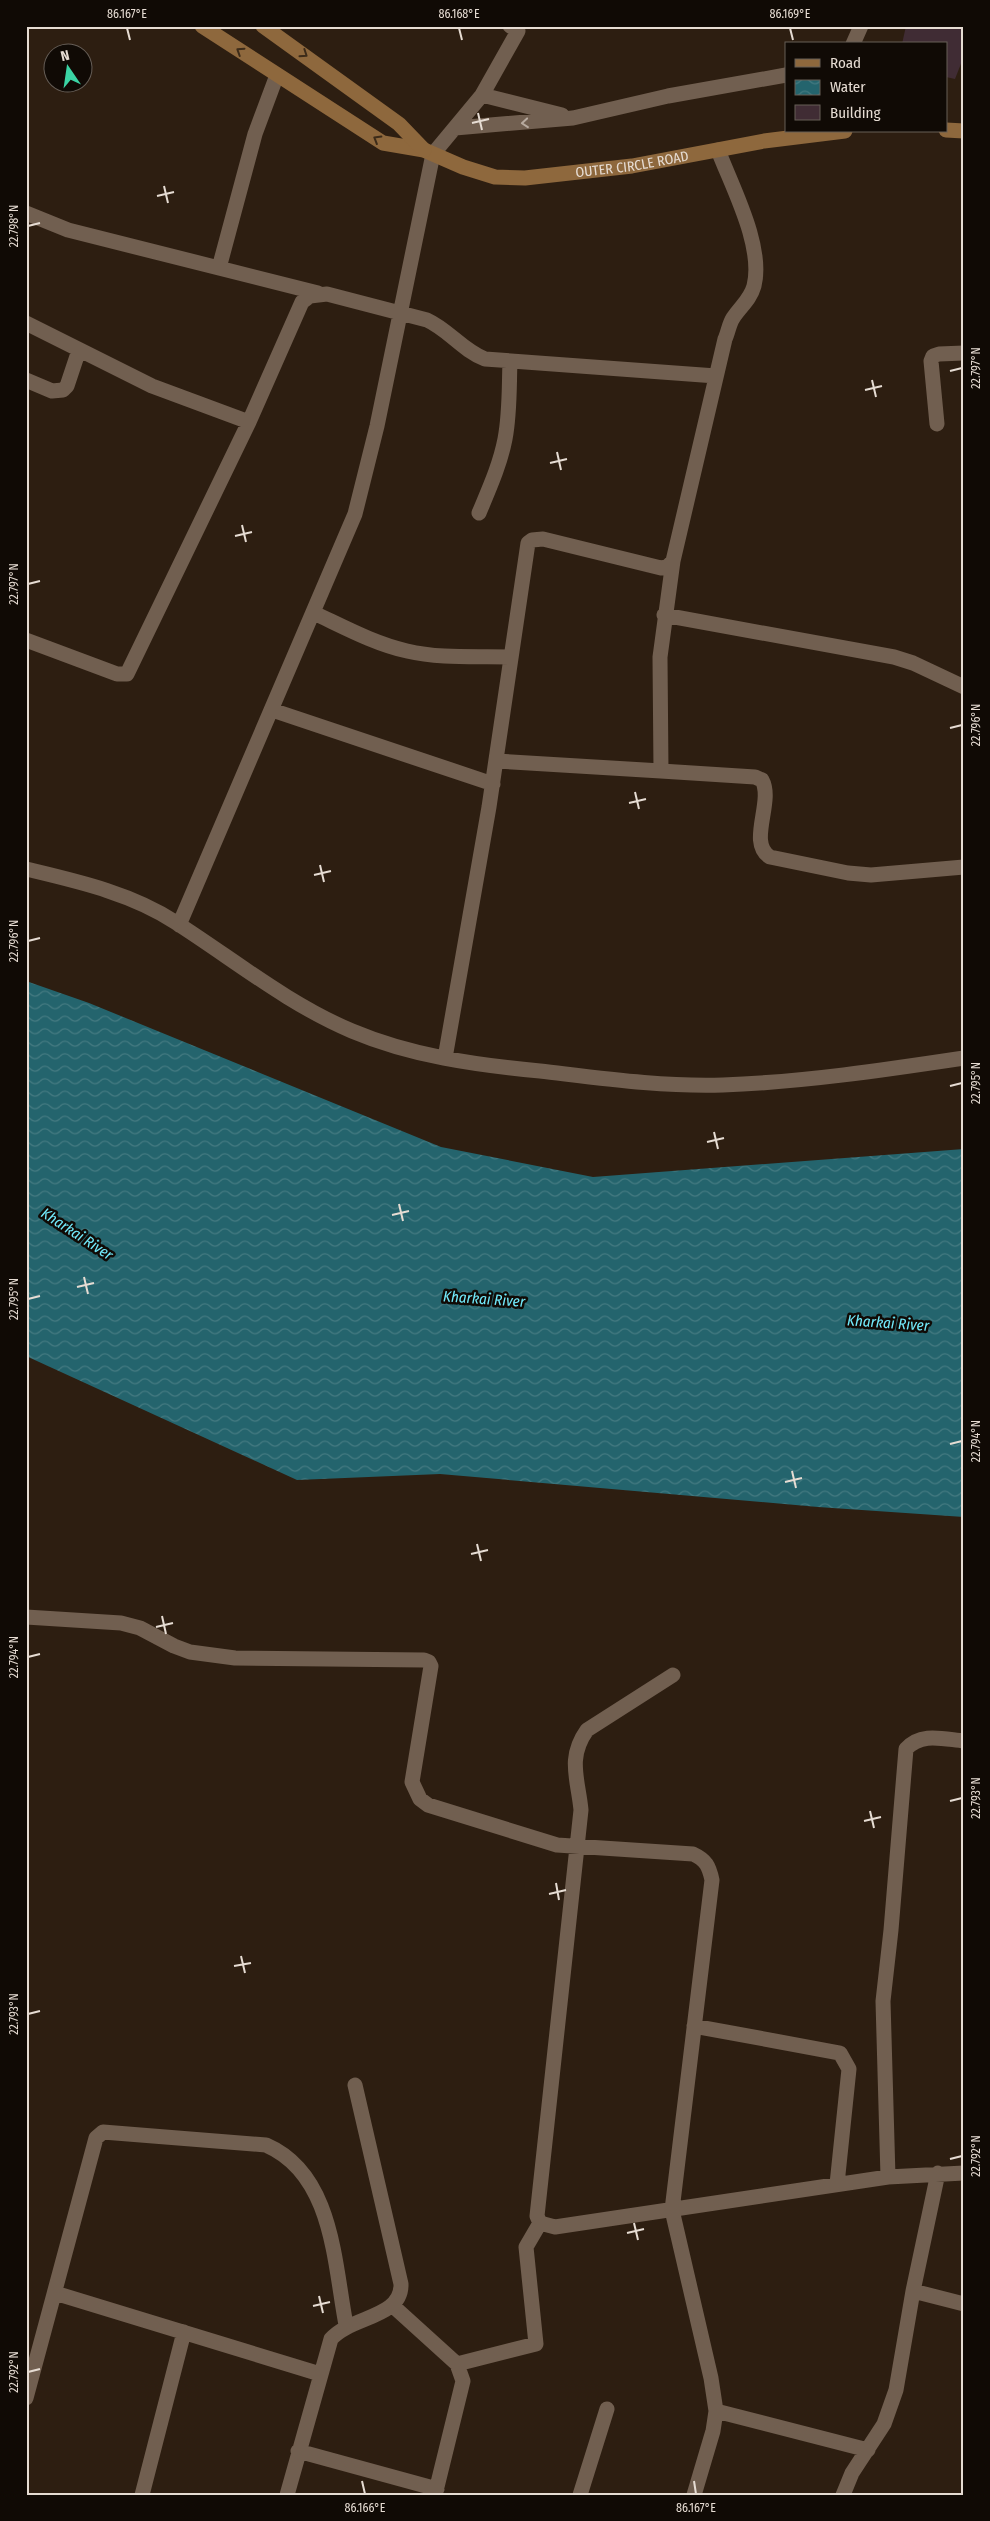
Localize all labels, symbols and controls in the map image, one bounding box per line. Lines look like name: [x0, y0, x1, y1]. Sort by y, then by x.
text: 86.167°E: [107, 7, 147, 21]
text: 86.168°E: [438, 7, 480, 21]
text: 86.169°E: [770, 7, 811, 21]
north arrow: [42, 42, 92, 92]
legend: [785, 42, 948, 132]
text: N: [59, 47, 71, 65]
one-way arrow: [236, 48, 245, 57]
one-way arrow: [298, 48, 307, 57]
text: Road: [830, 54, 861, 72]
text: Water: [830, 78, 866, 96]
text: Building: [830, 104, 881, 122]
one-way arrow: [520, 117, 528, 128]
one-way arrow: [373, 135, 382, 145]
street label: OUTER CIRCLE ROAD: [574, 147, 690, 181]
text: 22.798°N: [7, 205, 21, 247]
text: 22.797°N: [969, 347, 983, 389]
text: 22.797°N: [7, 563, 21, 605]
text: 22.796°N: [969, 704, 983, 746]
text: 22.796°N: [7, 920, 21, 962]
text: 22.795°N: [969, 1062, 983, 1104]
water label: Kharkai River: [38, 1204, 117, 1264]
text: 22.795°N: [7, 1278, 21, 1320]
water label: Kharkai River: [442, 1287, 526, 1311]
water label: Kharkai River: [846, 1311, 930, 1335]
text: 22.794°N: [969, 1420, 983, 1462]
text: 22.794°N: [7, 1636, 21, 1678]
text: 22.793°N: [969, 1777, 983, 1819]
text: 22.793°N: [7, 1993, 21, 2035]
text: 22.792°N: [969, 2135, 983, 2177]
text: 22.792°N: [7, 2351, 21, 2393]
text: 86.166°E: [344, 2501, 386, 2515]
text: 86.167°E: [676, 2501, 716, 2515]

